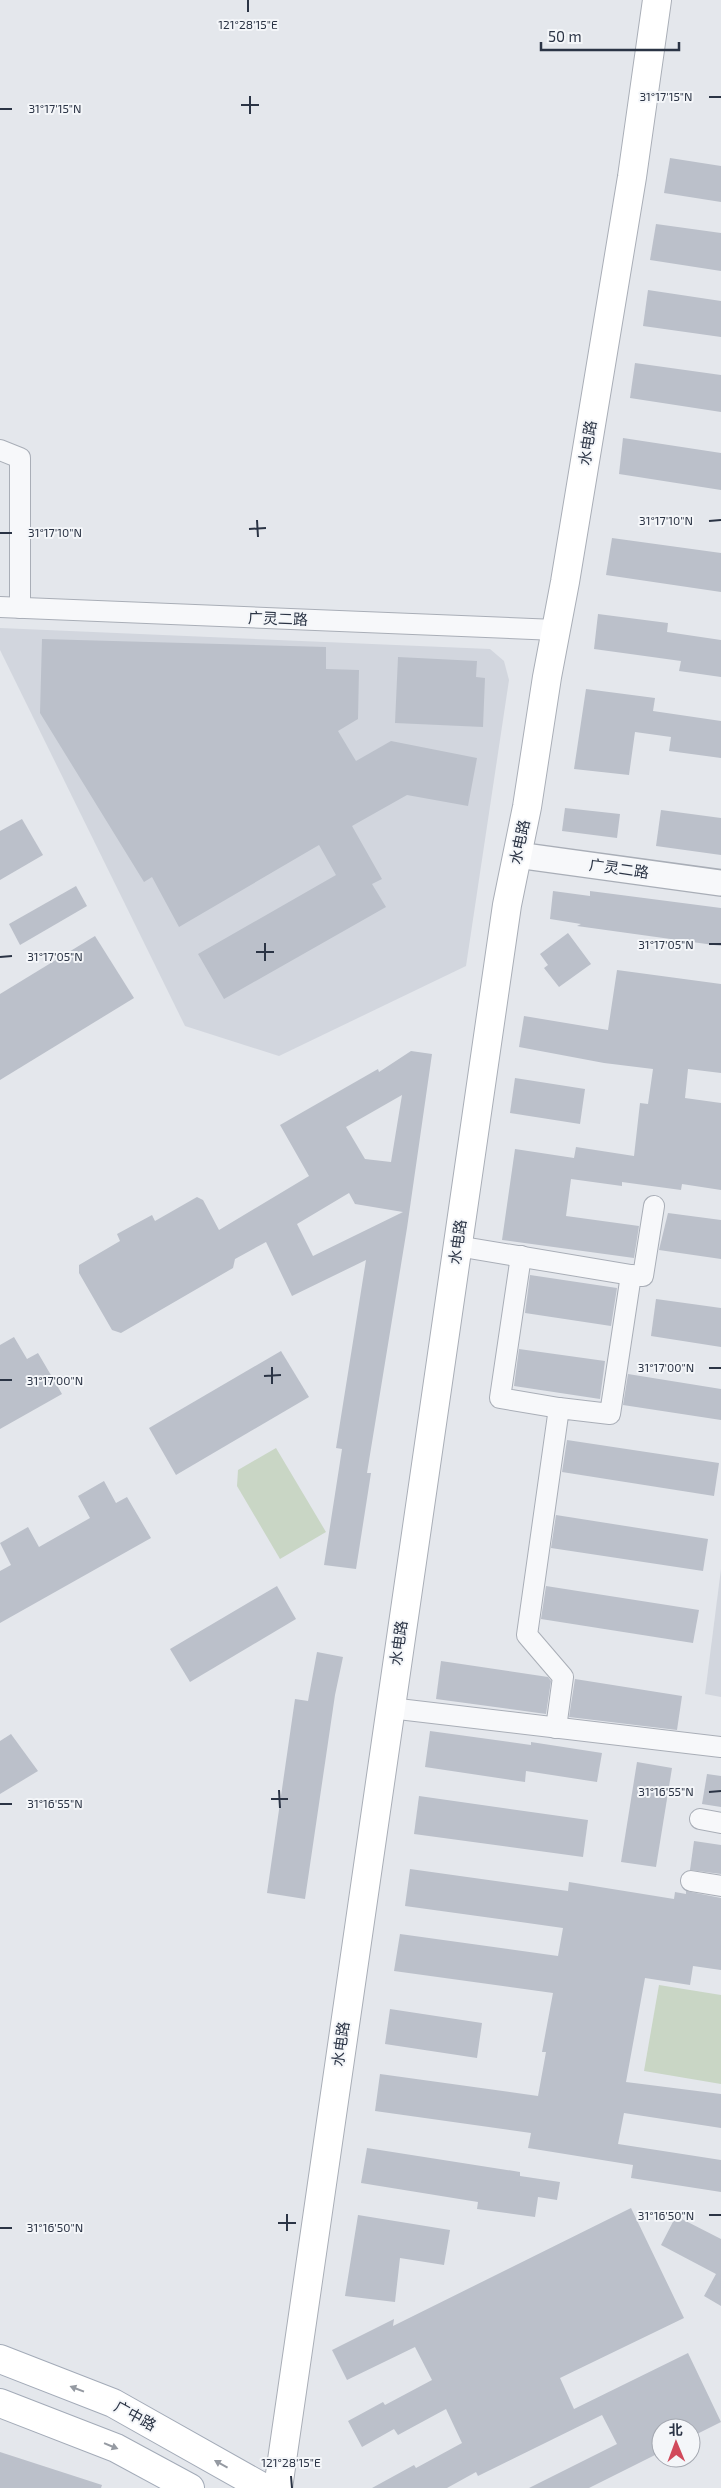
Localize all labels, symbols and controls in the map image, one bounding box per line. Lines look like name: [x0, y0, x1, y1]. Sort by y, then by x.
text: 121°28'15"E: [218, 17, 278, 31]
scale bar: [541, 20, 678, 52]
text: 50 m: [548, 27, 582, 45]
text: 31°17'15"N: [639, 89, 693, 103]
text: 31°17'15"N: [28, 101, 82, 115]
street label: 水电路: [575, 419, 599, 466]
text: 31°17'10"N: [639, 513, 693, 527]
text: 31°17'10"N: [28, 525, 82, 539]
street label: 广灵二路: [248, 608, 308, 628]
street label: 水电路: [506, 818, 533, 866]
street label: 广灵二路: [588, 855, 650, 881]
text: 31°17'05"N: [638, 937, 694, 951]
text: 31°17'05"N: [27, 949, 83, 963]
street label: 水电路: [445, 1218, 469, 1265]
text: 31°17'00"N: [638, 1360, 694, 1374]
text: 31°17'00"N: [27, 1373, 83, 1387]
street label: 水电路: [386, 1619, 410, 1666]
text: 31°16'55"N: [638, 1784, 694, 1798]
text: 31°16'55"N: [27, 1796, 83, 1810]
street label: 水电路: [328, 2020, 352, 2067]
text: 31°16'50"N: [638, 2208, 694, 2222]
text: 31°16'50"N: [27, 2220, 83, 2234]
one-way arrow: [69, 2385, 84, 2393]
street label: 广中路: [111, 2396, 160, 2434]
north arrow: [651, 2418, 701, 2468]
text: 北: [669, 2421, 683, 2438]
one-way arrow: [104, 2443, 118, 2451]
text: 121°28'15"E: [261, 2455, 321, 2469]
one-way arrow: [214, 2460, 229, 2468]

